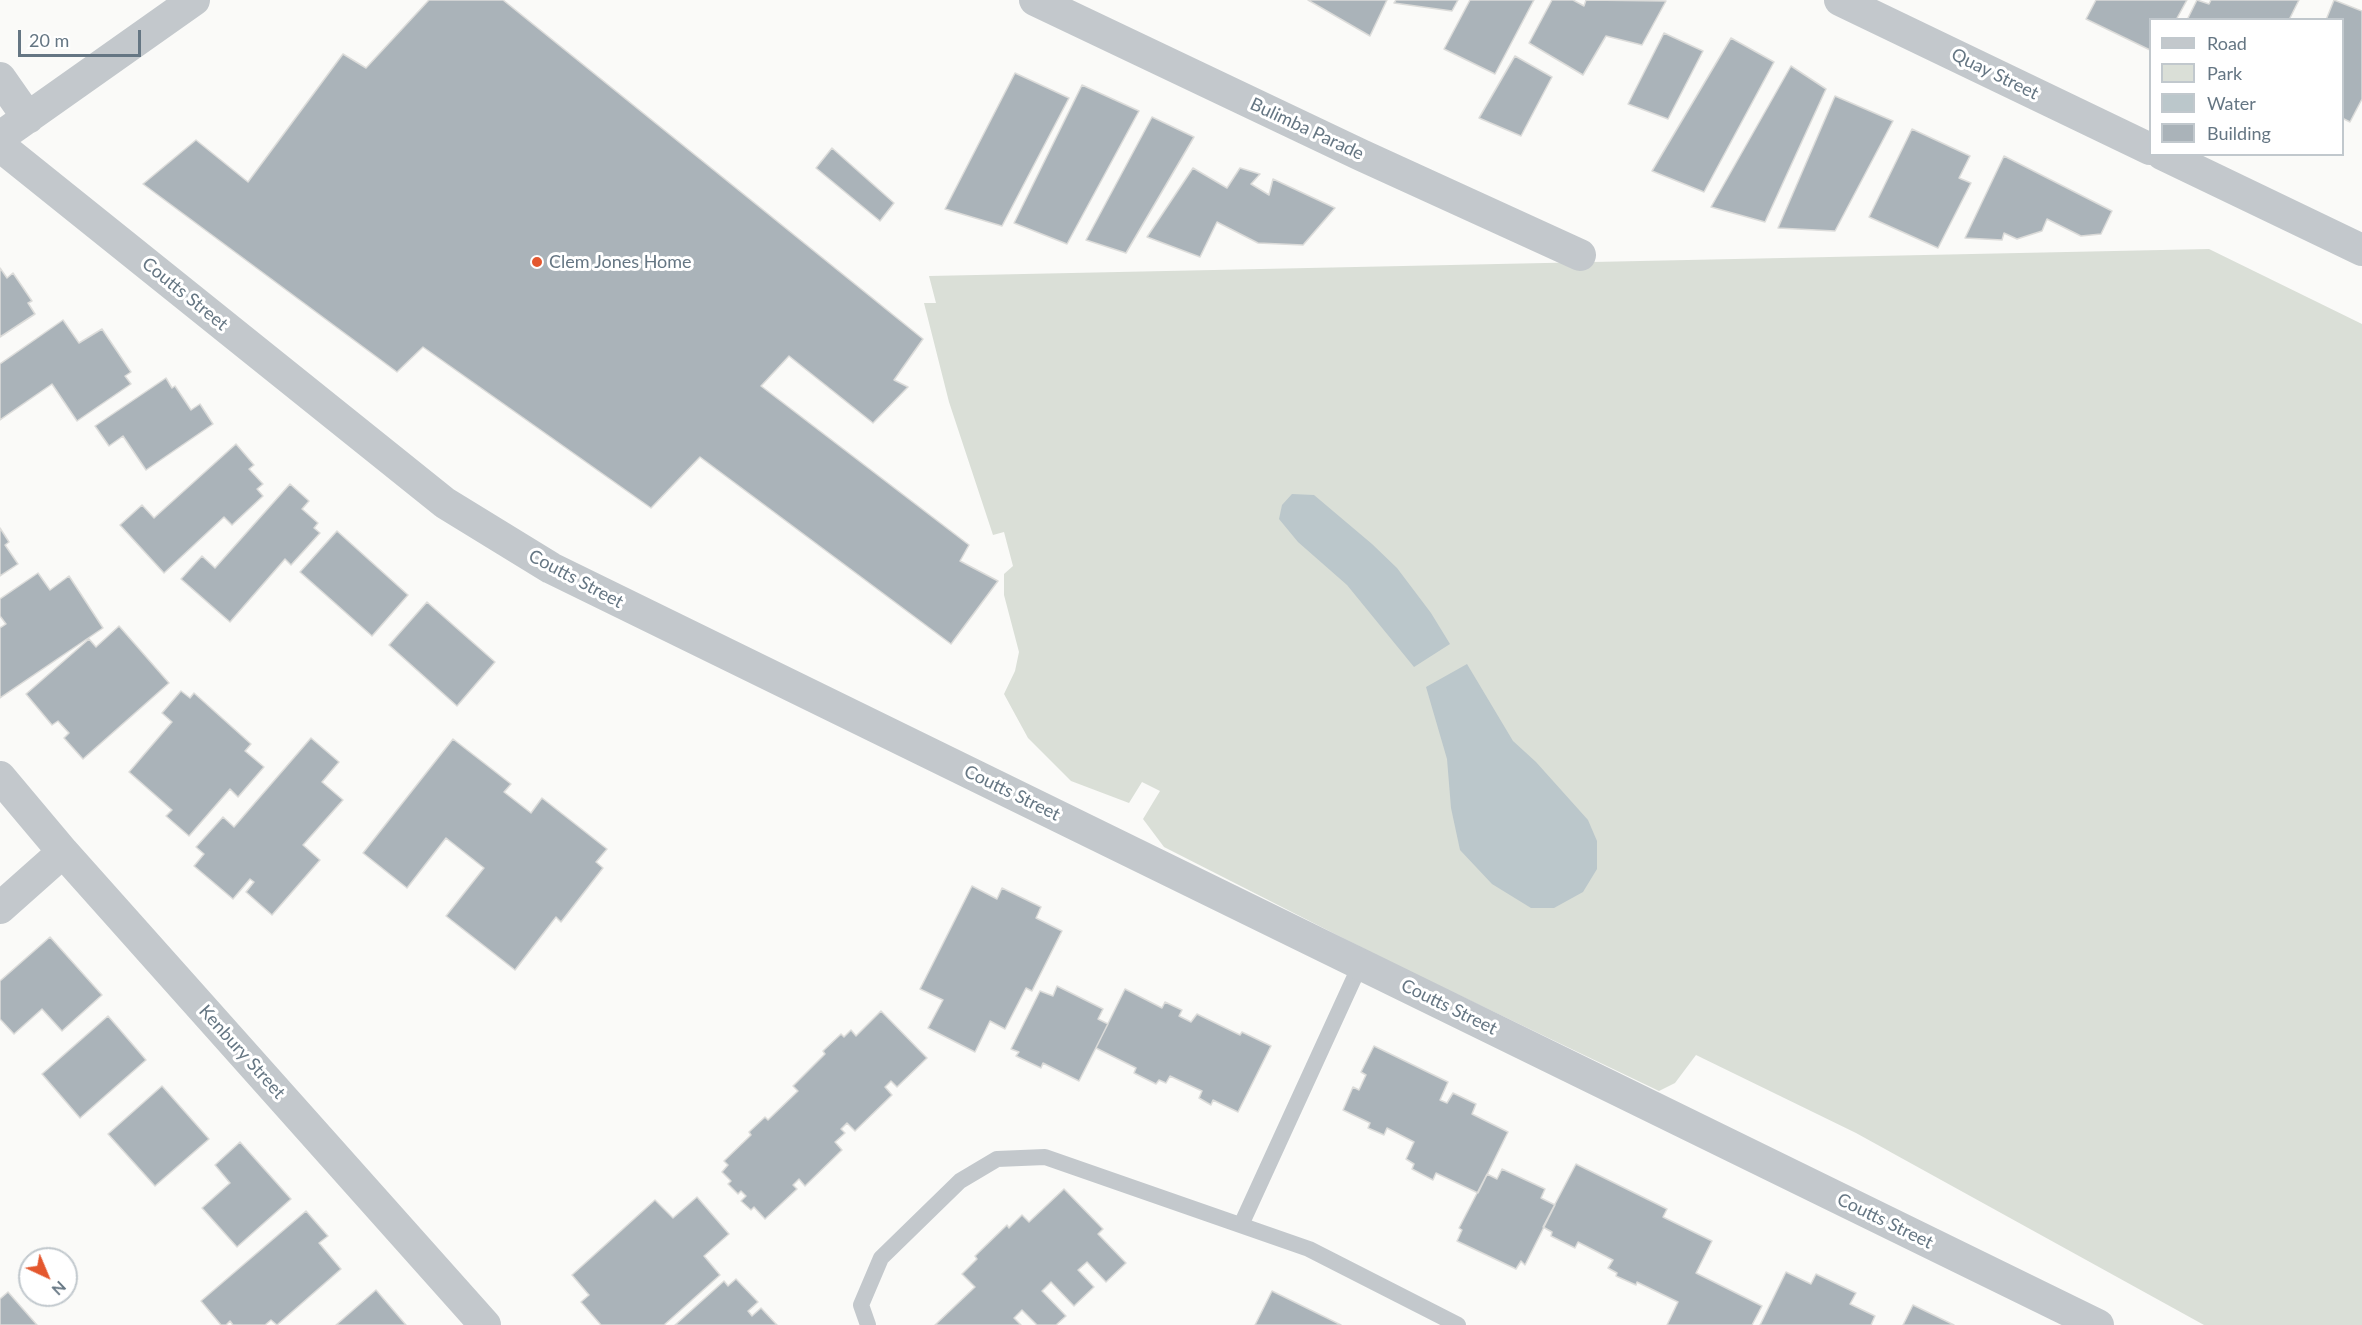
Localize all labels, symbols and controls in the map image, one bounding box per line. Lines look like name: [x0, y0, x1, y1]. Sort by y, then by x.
scale bar: [21, 18, 144, 56]
legend: [2149, 18, 2344, 156]
text: 20 m: [29, 29, 69, 51]
text: Road: [2207, 32, 2247, 54]
street label: Quay Street: [1948, 44, 2042, 104]
text: Park: [2207, 62, 2242, 84]
text: Water: [2207, 92, 2256, 114]
street label: Bulimba Parade: [1247, 93, 1367, 165]
text: Building: [2207, 122, 2271, 144]
place label: Clem Jones Home: [549, 251, 692, 273]
street label: Coutts Street: [138, 253, 232, 335]
marker: Clem Jones Home: [530, 255, 544, 269]
street label: Coutts Street: [525, 545, 627, 613]
street label: Coutts Street: [960, 760, 1064, 826]
street label: Coutts Street: [1397, 974, 1501, 1040]
street label: Kenbury Street: [194, 1001, 290, 1103]
street label: Coutts Street: [1833, 1188, 1937, 1254]
north arrow: [18, 1247, 78, 1307]
text: N: [48, 1278, 71, 1300]

